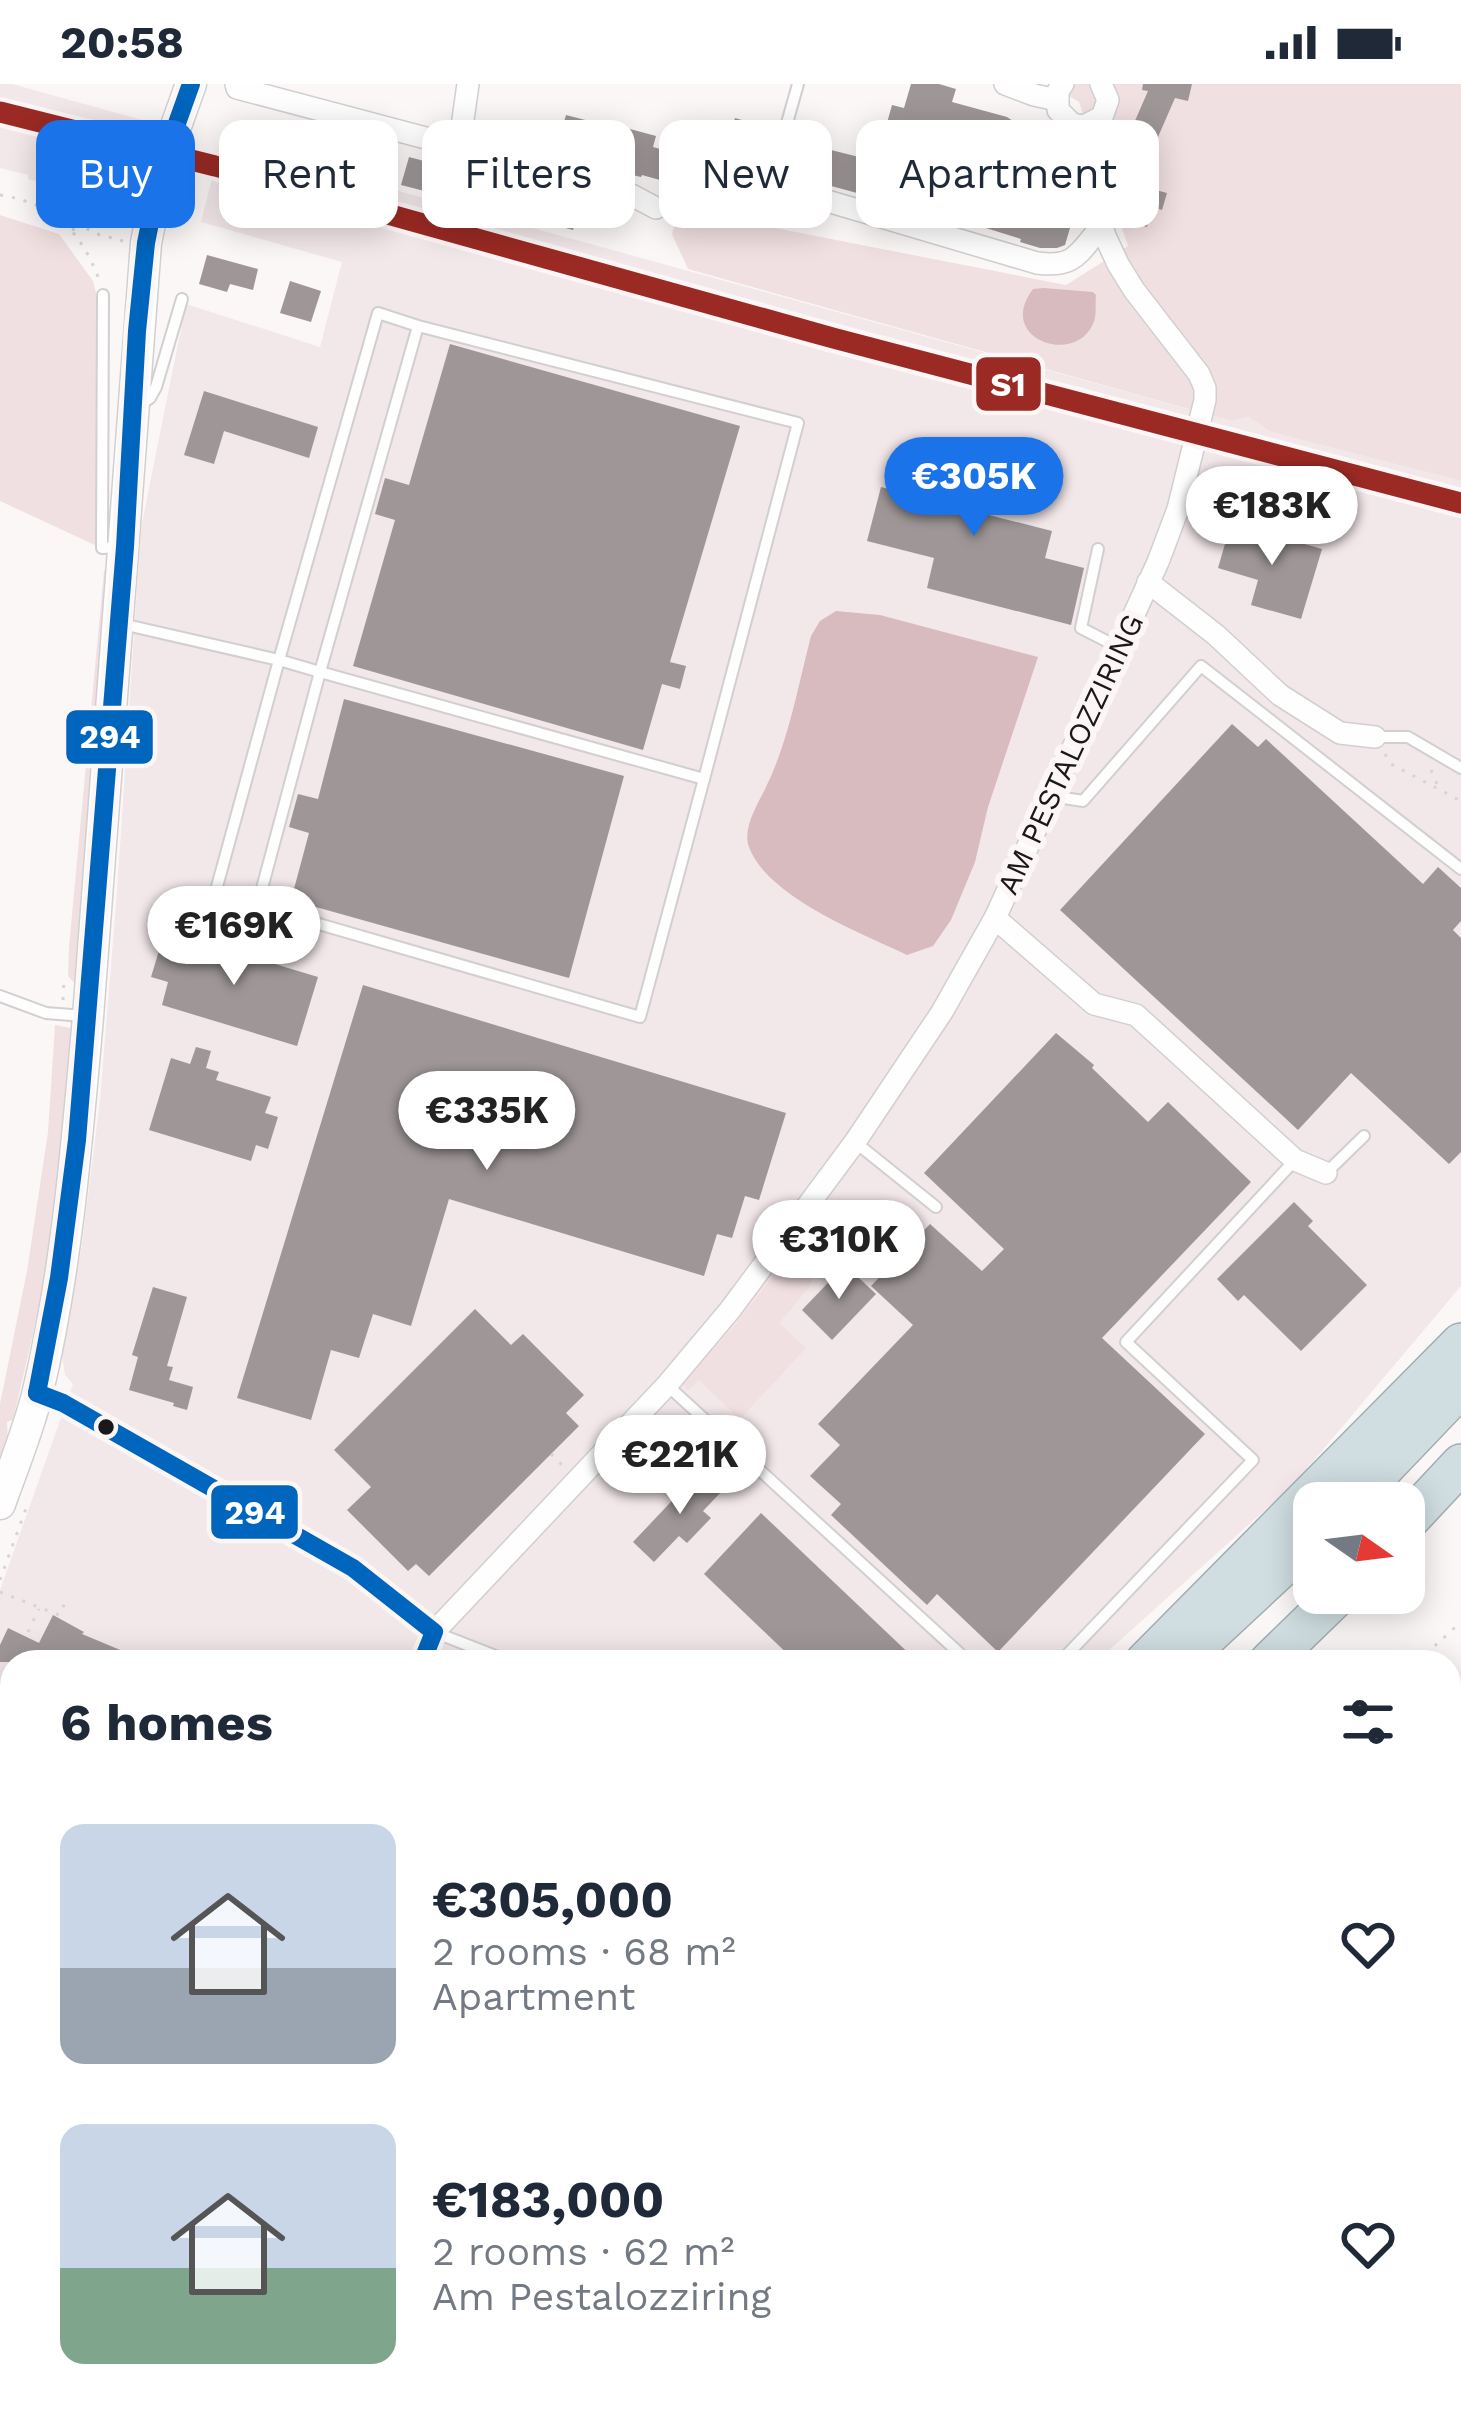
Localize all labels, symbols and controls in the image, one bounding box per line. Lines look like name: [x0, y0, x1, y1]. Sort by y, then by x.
text: 20:58: [60, 16, 184, 69]
chip: Buy: [36, 120, 195, 228]
chip: Rent: [219, 120, 398, 228]
chip: Filters: [422, 120, 635, 228]
chip: New: [659, 120, 832, 228]
chip: Apartment: [856, 120, 1159, 228]
line badge: S1: [974, 355, 1043, 413]
text: S1: [990, 365, 1026, 404]
pin: €305K: [890, 437, 1058, 539]
text: €305K: [911, 453, 1037, 498]
pin: €183K: [1188, 466, 1356, 568]
text: €183K: [1213, 482, 1331, 527]
street label: AM PESTALOZZIRING: [990, 608, 1150, 900]
line badge: 294: [64, 708, 155, 766]
text: 294: [79, 717, 141, 756]
pin: €169K: [150, 886, 318, 988]
text: €169K: [174, 902, 294, 947]
pin: €335K: [403, 1071, 571, 1173]
text: €335K: [425, 1087, 549, 1132]
pin: €310K: [755, 1200, 923, 1302]
text: €310K: [779, 1216, 899, 1261]
pin: €221K: [596, 1415, 764, 1517]
unlabelled marker: [95, 1416, 117, 1438]
text: €221K: [621, 1431, 739, 1476]
north arrow: [1293, 1482, 1425, 1614]
map controls: [1293, 1482, 1425, 1614]
line badge: 294: [209, 1483, 300, 1541]
text: 294: [224, 1493, 286, 1532]
icon: filters: [1335, 1689, 1401, 1755]
text: 6 homes: [60, 1693, 273, 1752]
text: €305,000: [432, 1870, 673, 1929]
icon: home: [156, 1872, 300, 2016]
icon: heart: [1335, 1911, 1401, 1977]
text: 2 rooms · 68 m²: [432, 1929, 736, 1974]
text: Apartment: [432, 1974, 635, 2019]
text: €183,000: [432, 2170, 664, 2229]
icon: home: [156, 2172, 300, 2316]
icon: heart: [1335, 2211, 1401, 2277]
text: 2 rooms · 62 m²: [432, 2229, 734, 2274]
text: Am Pestalozziring: [432, 2274, 771, 2319]

